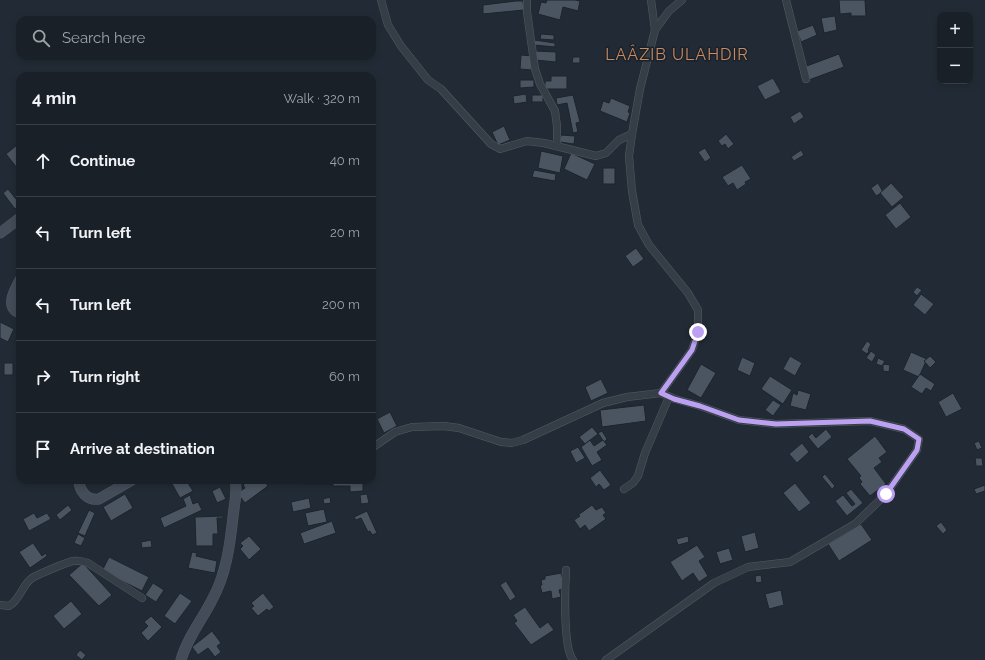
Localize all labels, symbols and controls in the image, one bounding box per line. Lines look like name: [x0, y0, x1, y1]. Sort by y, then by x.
map controls: [937, 12, 973, 84]
button: +: [937, 12, 973, 48]
search box: [16, 16, 376, 60]
icon: search: [30, 27, 52, 49]
text: Search here: [62, 29, 145, 47]
district label: LAÂZIB ULAHDIR: [605, 44, 749, 64]
button: −: [937, 48, 973, 84]
text: 4 min: [32, 88, 76, 108]
text: Walk · 320 m: [284, 91, 360, 106]
icon: ahead: [32, 150, 54, 172]
text: Continue: [70, 152, 135, 170]
text: 40 m: [330, 153, 360, 168]
icon: left: [32, 222, 54, 244]
text: Turn left: [70, 224, 131, 242]
text: 20 m: [330, 225, 360, 240]
icon: left: [32, 294, 54, 316]
text: Turn left: [70, 296, 131, 314]
text: 200 m: [322, 297, 360, 312]
route end: [689, 323, 707, 341]
icon: right: [32, 366, 54, 388]
text: Turn right: [70, 368, 140, 386]
text: 60 m: [329, 369, 360, 384]
icon: arrive: [32, 438, 54, 460]
text: Arrive at destination: [70, 440, 215, 458]
route start: [877, 485, 895, 503]

